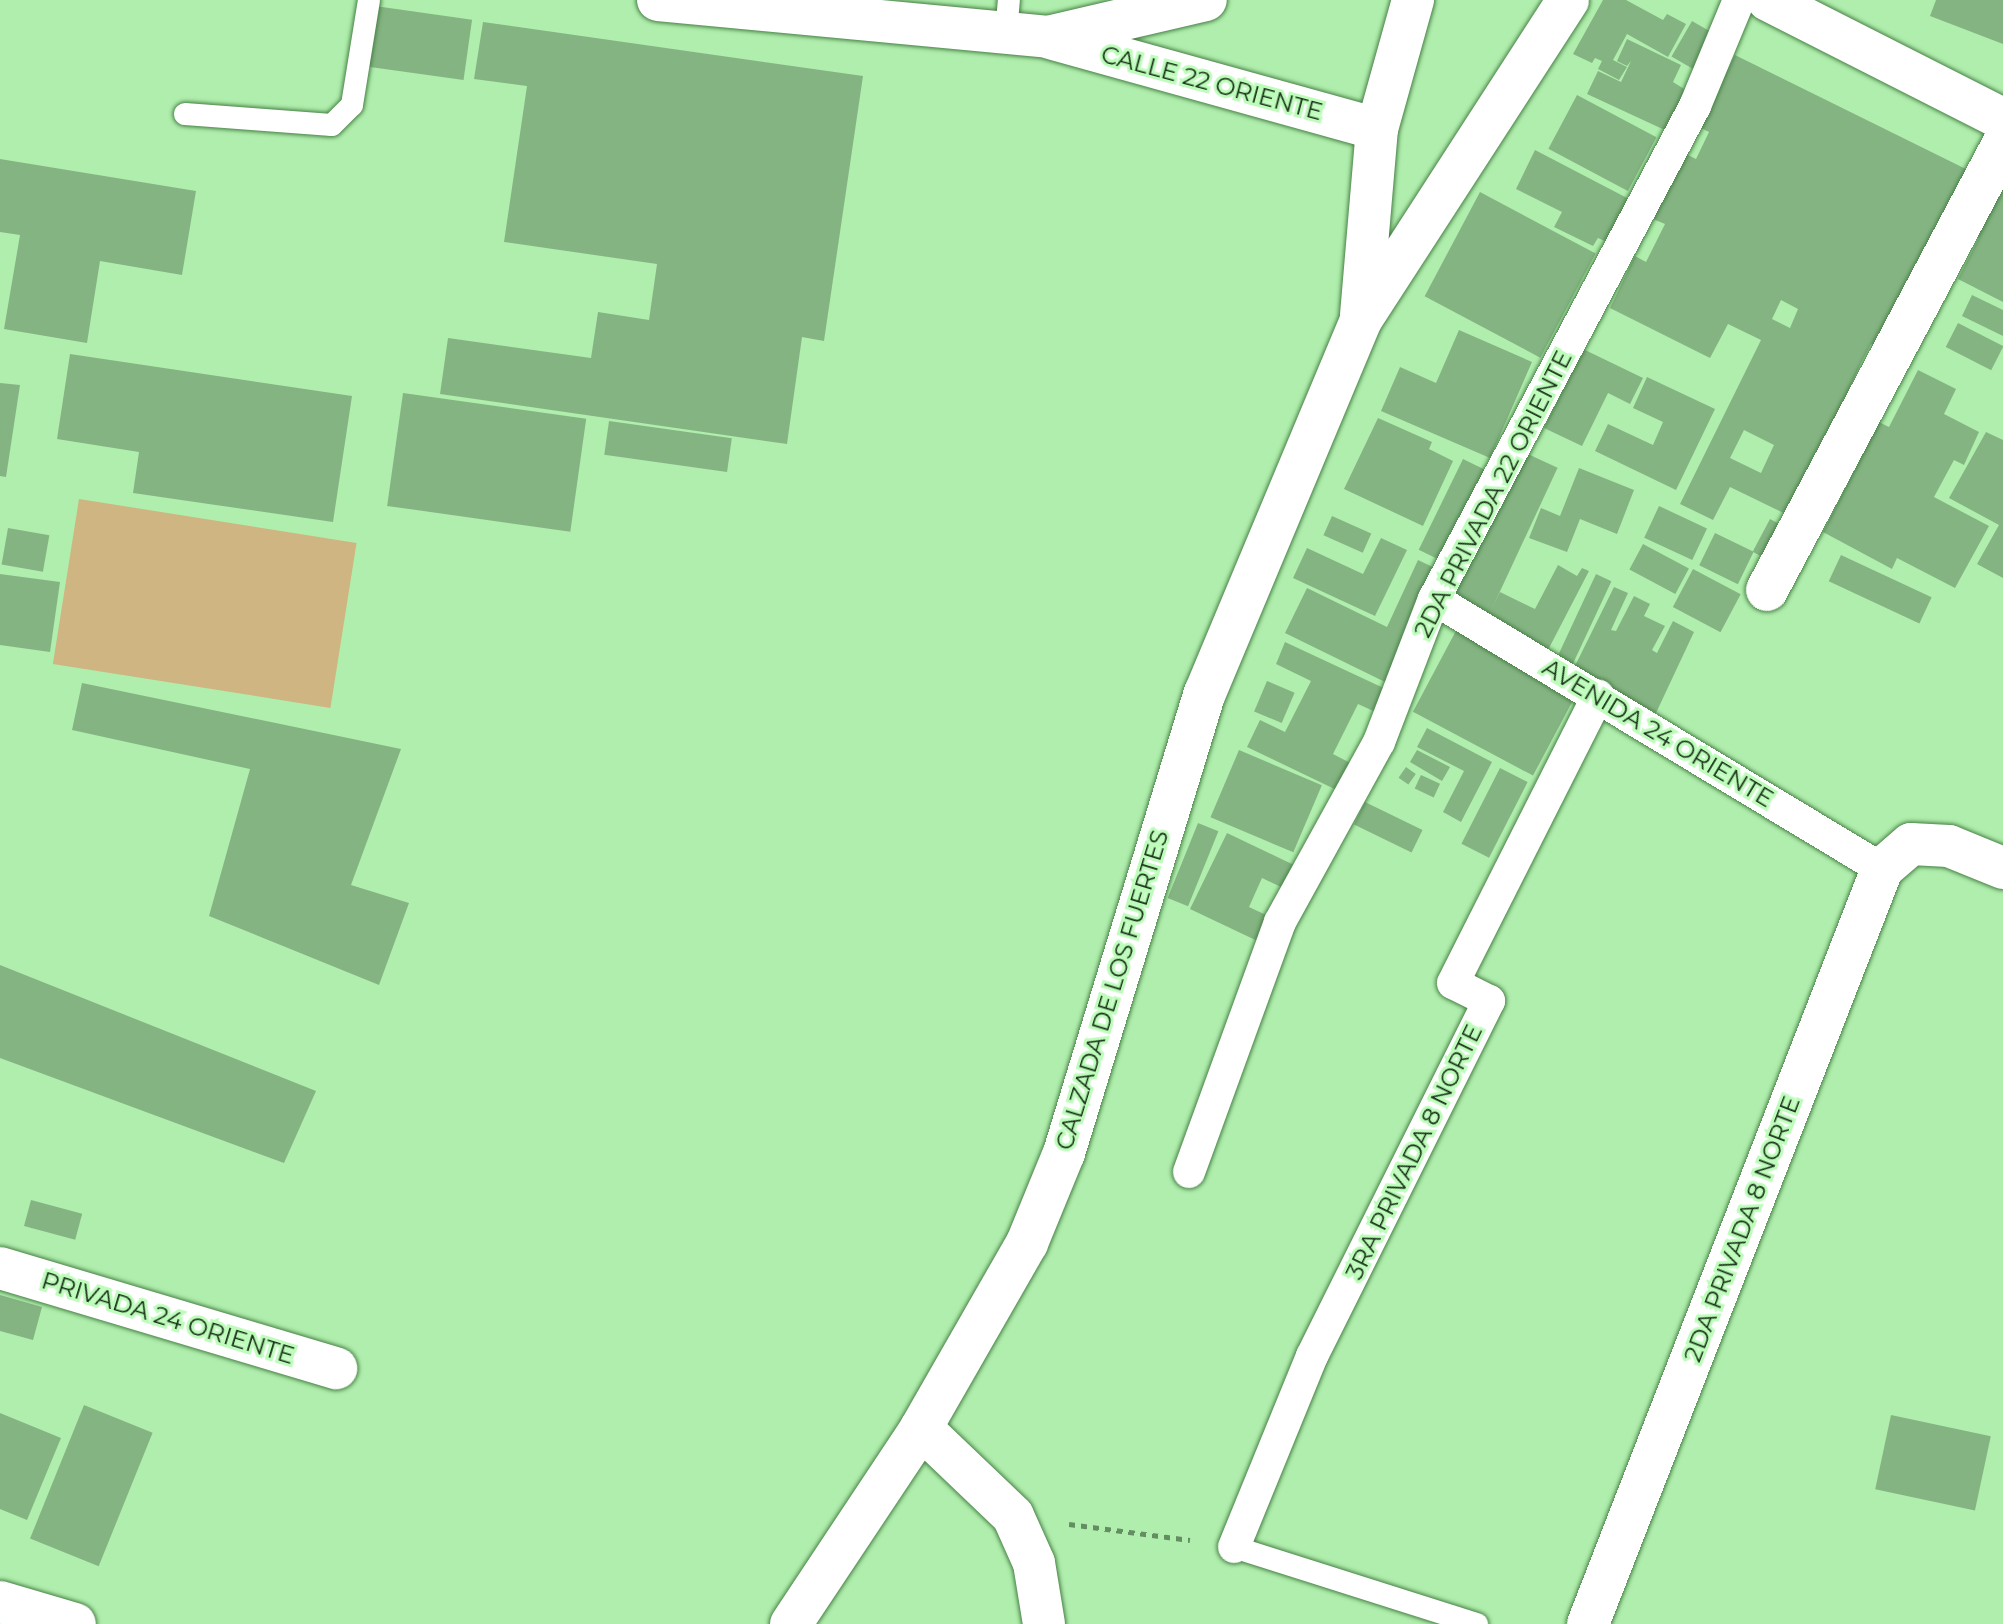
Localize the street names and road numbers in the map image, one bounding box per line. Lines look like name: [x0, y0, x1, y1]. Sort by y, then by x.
street label: CALLE 22 ORIENTE: [1098, 40, 1326, 126]
street label: 2DA PRIVADA 22 ORIENTE: [1408, 346, 1578, 642]
street label: AVENIDA 24 ORIENTE: [1537, 653, 1779, 813]
street label: CALZADA DE LOS FUERTES: [1050, 827, 1174, 1153]
street label: 3RA PRIVADA 8 NORTE: [1340, 1020, 1488, 1284]
street label: 2DA PRIVADA 8 NORTE: [1678, 1092, 1806, 1366]
street label: PRIVADA 24 ORIENTE: [38, 1266, 298, 1370]

